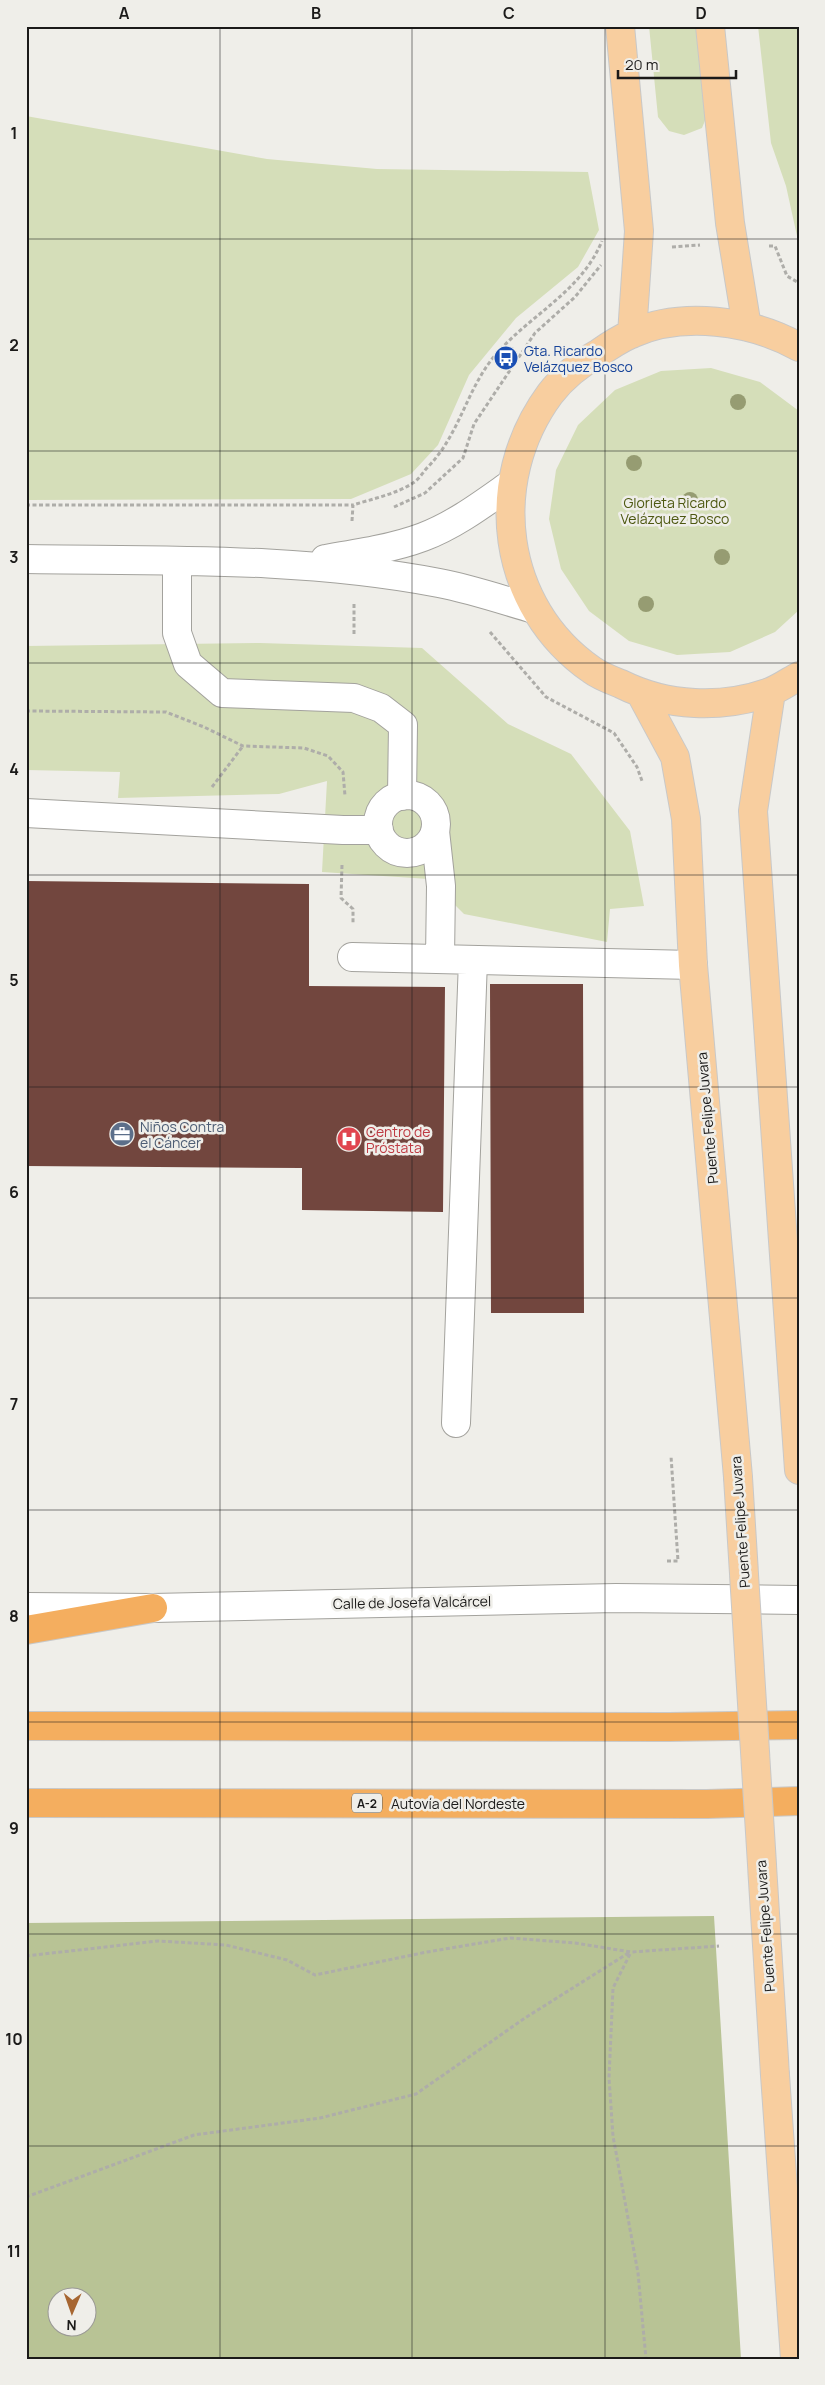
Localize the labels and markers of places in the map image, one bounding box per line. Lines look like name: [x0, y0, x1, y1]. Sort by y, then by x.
place label: Gta. Ricardo Velázquez Bosco: [524, 341, 633, 376]
bus stop icon: Gta. Ricardo Velázquez Bosco: [493, 345, 519, 371]
place label: Niños Contra el Cáncer: [140, 1117, 224, 1152]
office icon: Niños Contra el Cáncer: [109, 1121, 135, 1147]
place label: Centro de Próstata: [366, 1122, 430, 1157]
hospital icon: Centro de Próstata: [336, 1126, 362, 1152]

